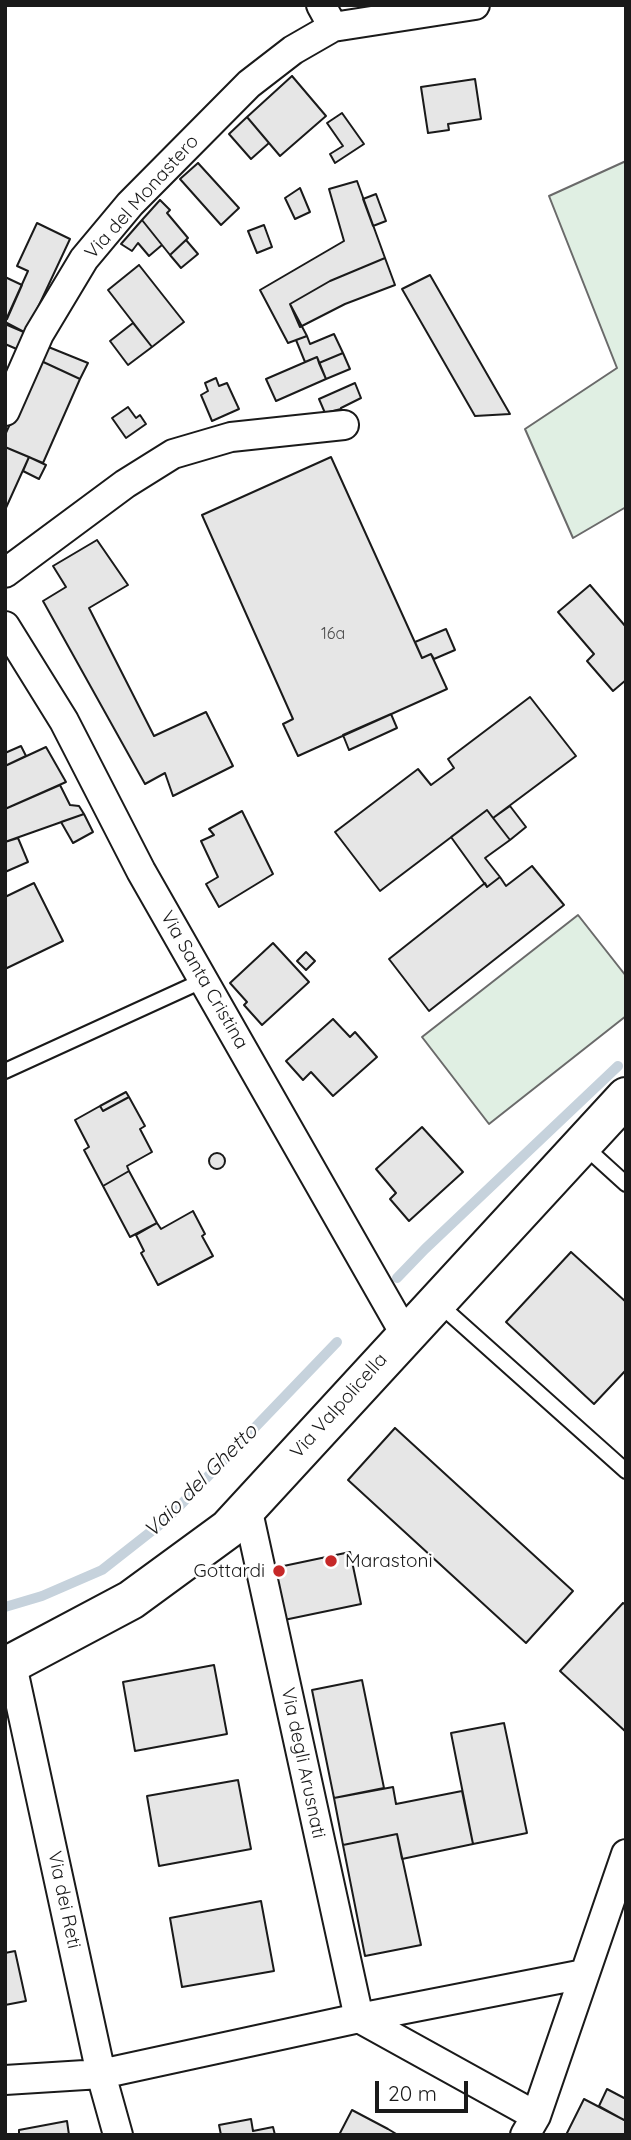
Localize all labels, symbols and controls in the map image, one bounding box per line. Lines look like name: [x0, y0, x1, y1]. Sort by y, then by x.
street label: Via del Monastero: [80, 130, 204, 264]
house number: 16a: [321, 624, 345, 644]
street label: Via Santa Cristina: [155, 907, 253, 1053]
street label: Via Valpolicella: [286, 1349, 392, 1463]
water label: Vaio del Ghetto: [139, 1419, 263, 1543]
place label: Marastoni: [345, 1550, 433, 1572]
marker: Marastoni: [323, 1553, 339, 1569]
place label: Gottardi: [193, 1560, 265, 1582]
marker: Gottardi: [271, 1563, 287, 1579]
street label: Via degli Arusnati: [276, 1686, 330, 1840]
street label: Via dei Reti: [43, 1849, 85, 1951]
scale bar: [379, 2066, 472, 2110]
text: 20 m: [388, 2080, 437, 2106]

